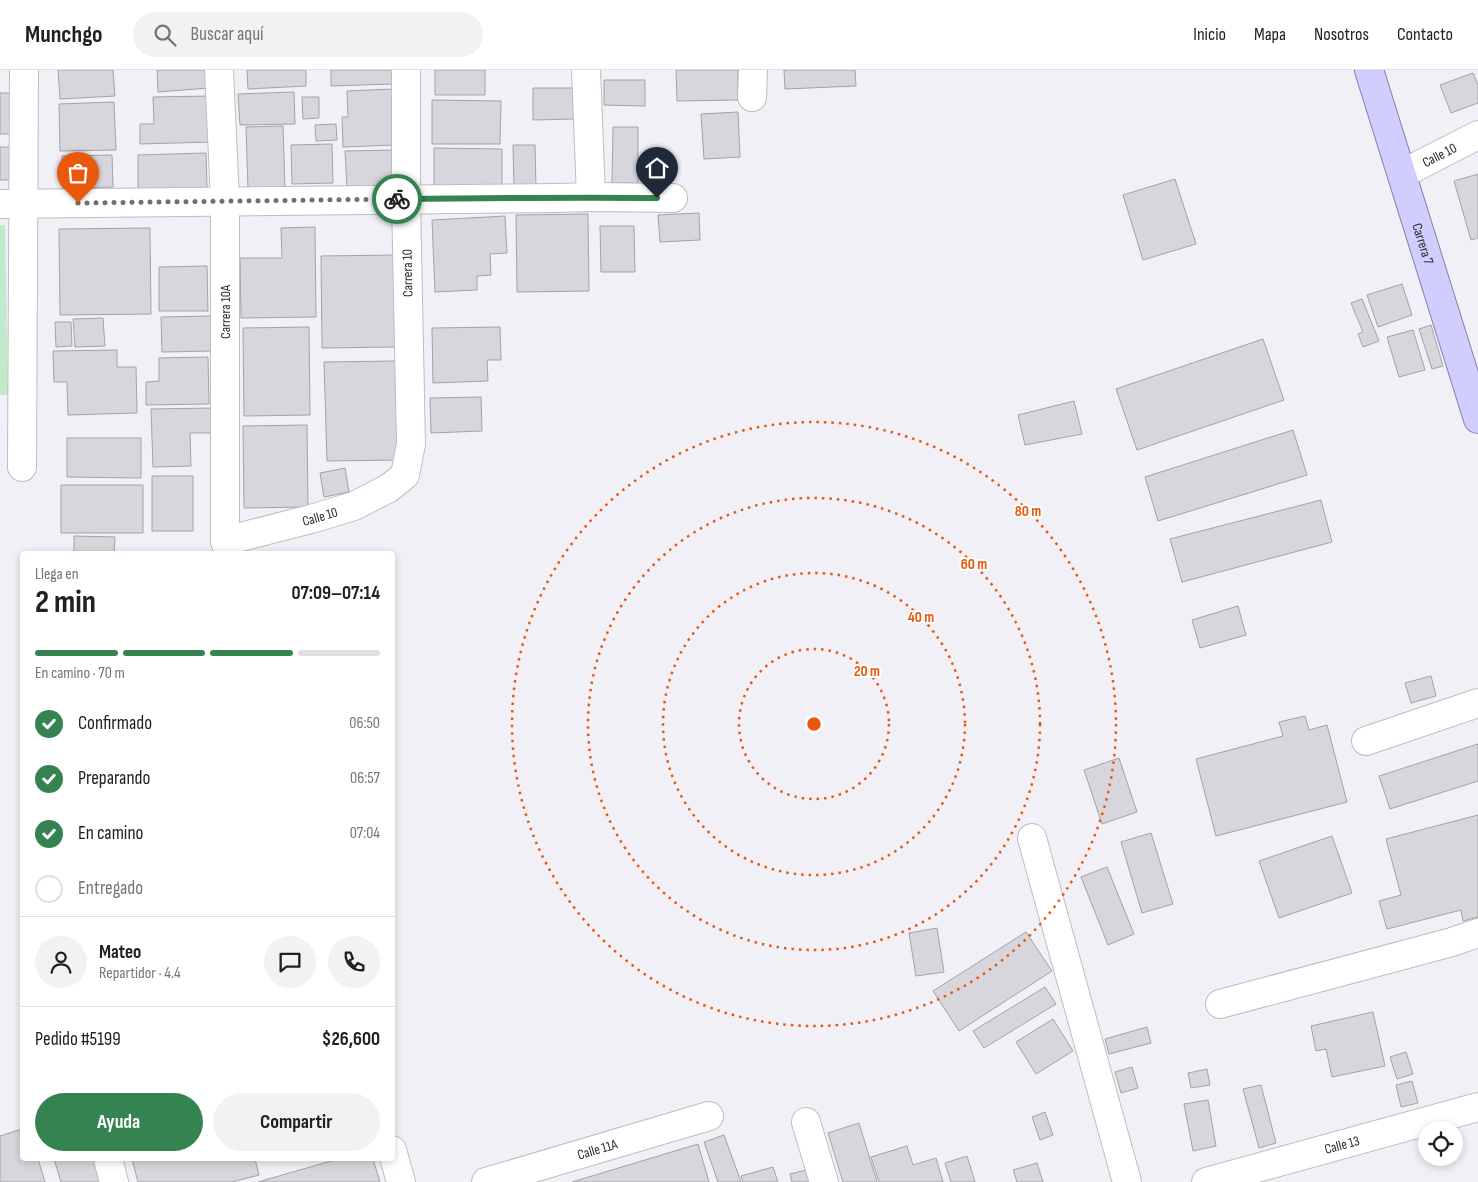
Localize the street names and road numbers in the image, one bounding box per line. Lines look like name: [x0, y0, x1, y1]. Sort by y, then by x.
street label: Calle 10: [1420, 139, 1460, 171]
street label: Carrera 7: [1408, 221, 1437, 267]
street label: Carrera 10: [399, 249, 416, 297]
street label: Carrera 10A: [217, 284, 234, 339]
street label: Calle 10: [300, 503, 340, 530]
street label: Calle 13: [1323, 1132, 1362, 1158]
street label: Calle 11A: [575, 1135, 620, 1164]

